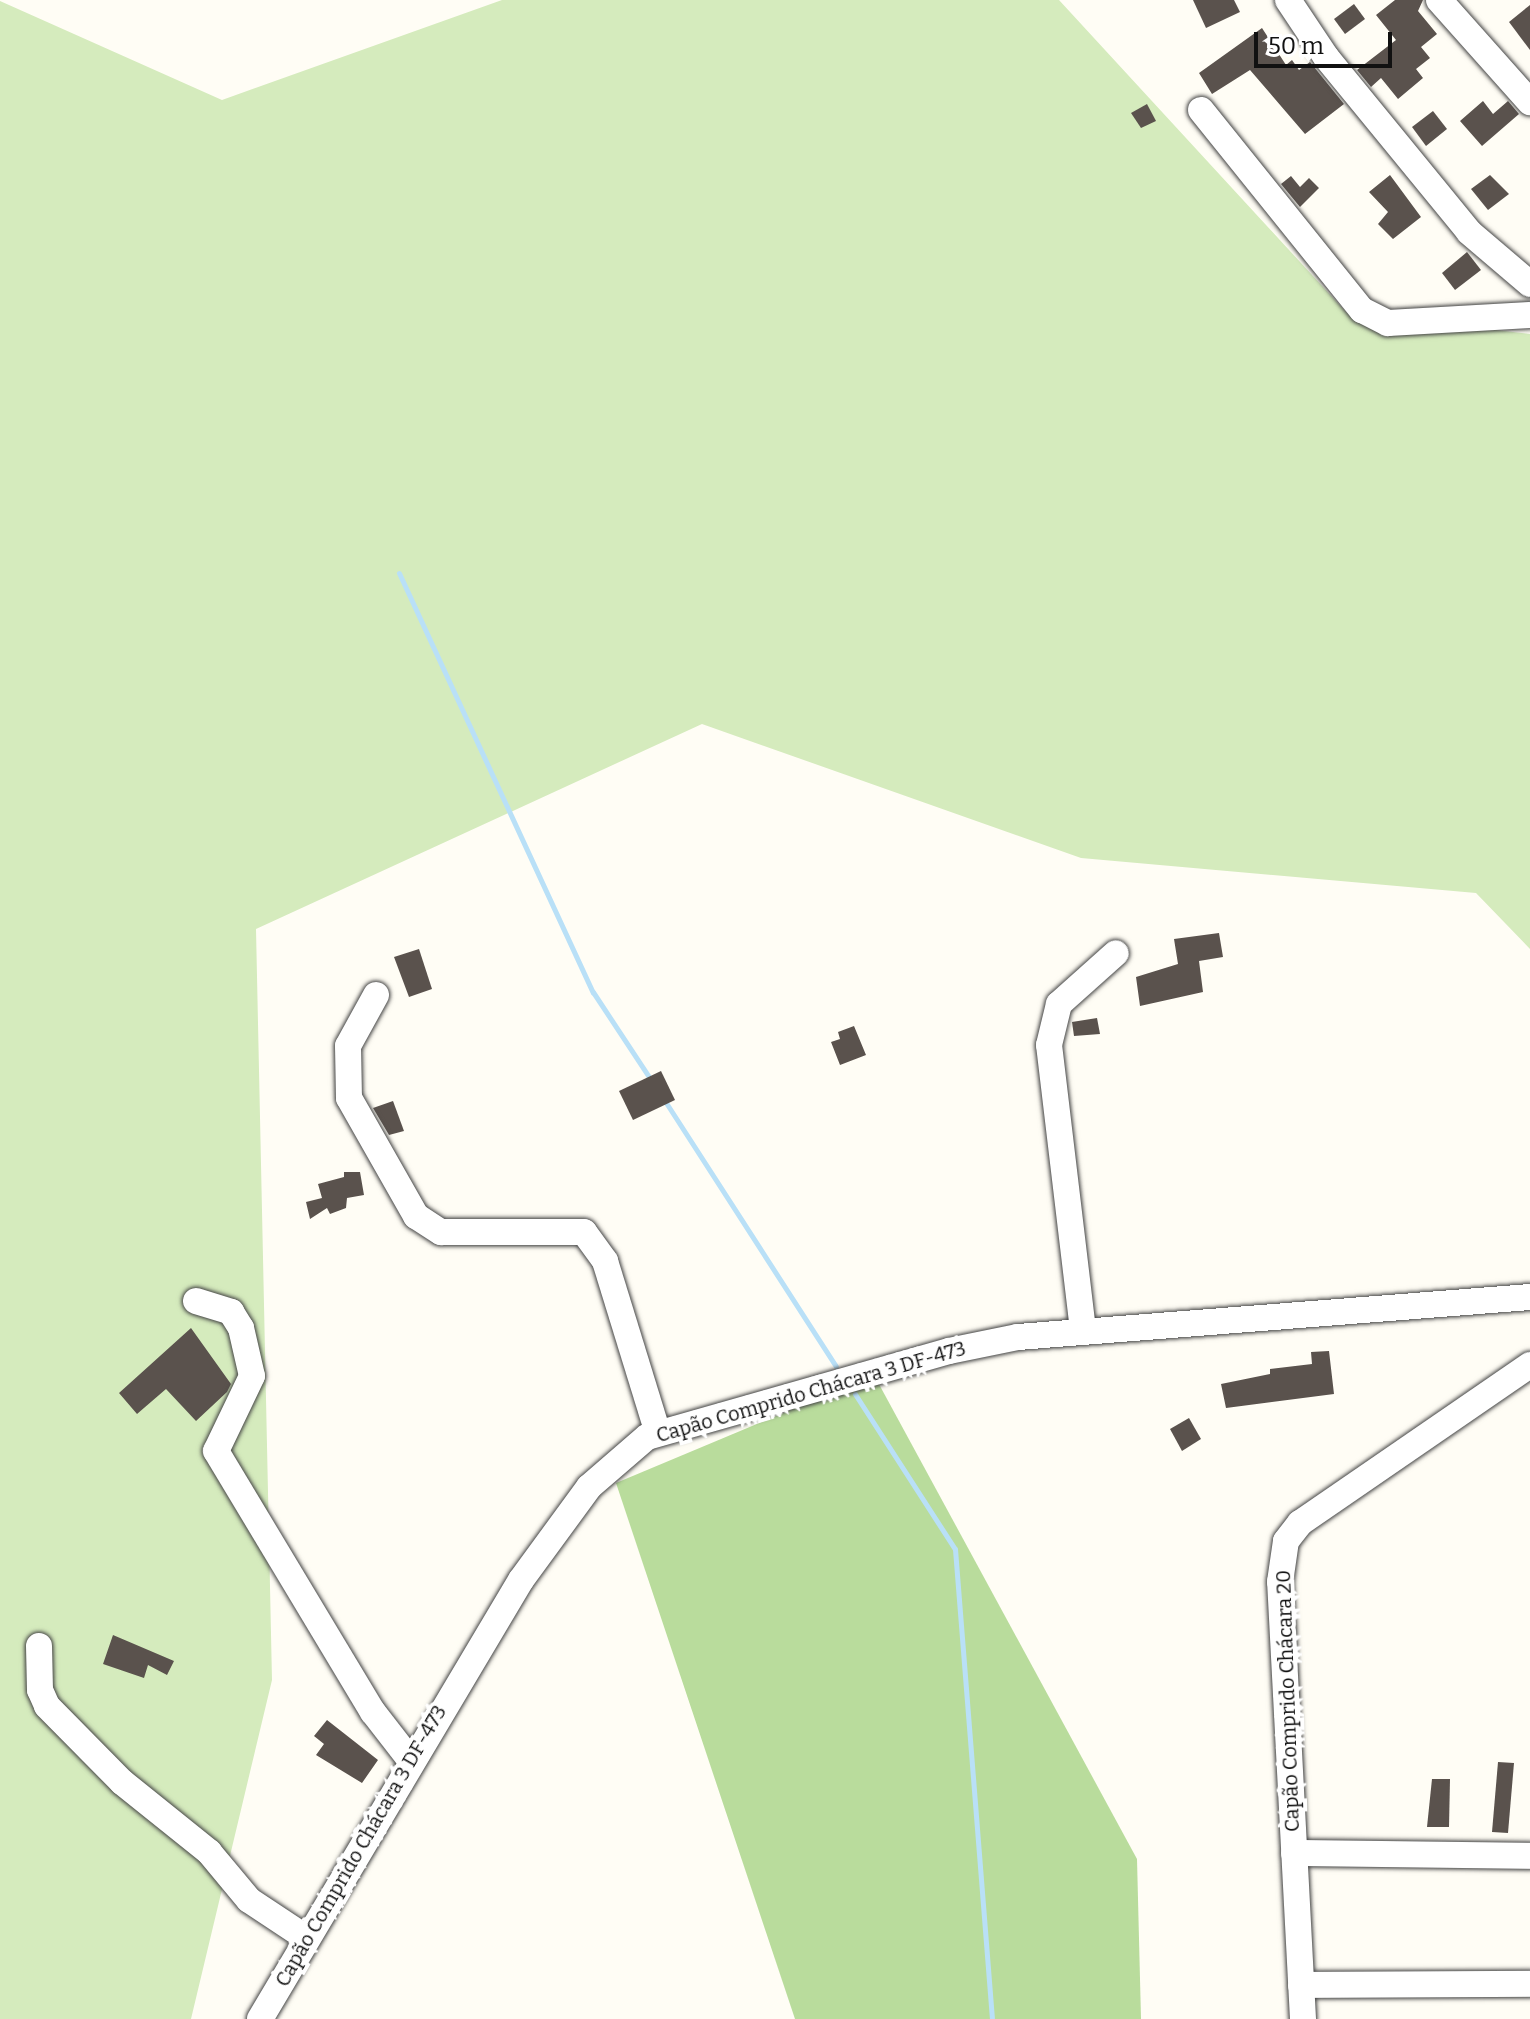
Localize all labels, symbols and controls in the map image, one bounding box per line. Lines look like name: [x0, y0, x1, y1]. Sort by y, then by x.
scale bar: [1258, 16, 1396, 66]
text: 50 m: [1268, 32, 1324, 60]
street label: Capão Comprido Chácara 3 DF-473: [653, 1336, 969, 1448]
street label: Capão Comprido Chácara 20: [1271, 1570, 1305, 1832]
street label: Capão Comprido Chácara 3 DF-473: [270, 1701, 452, 1991]

